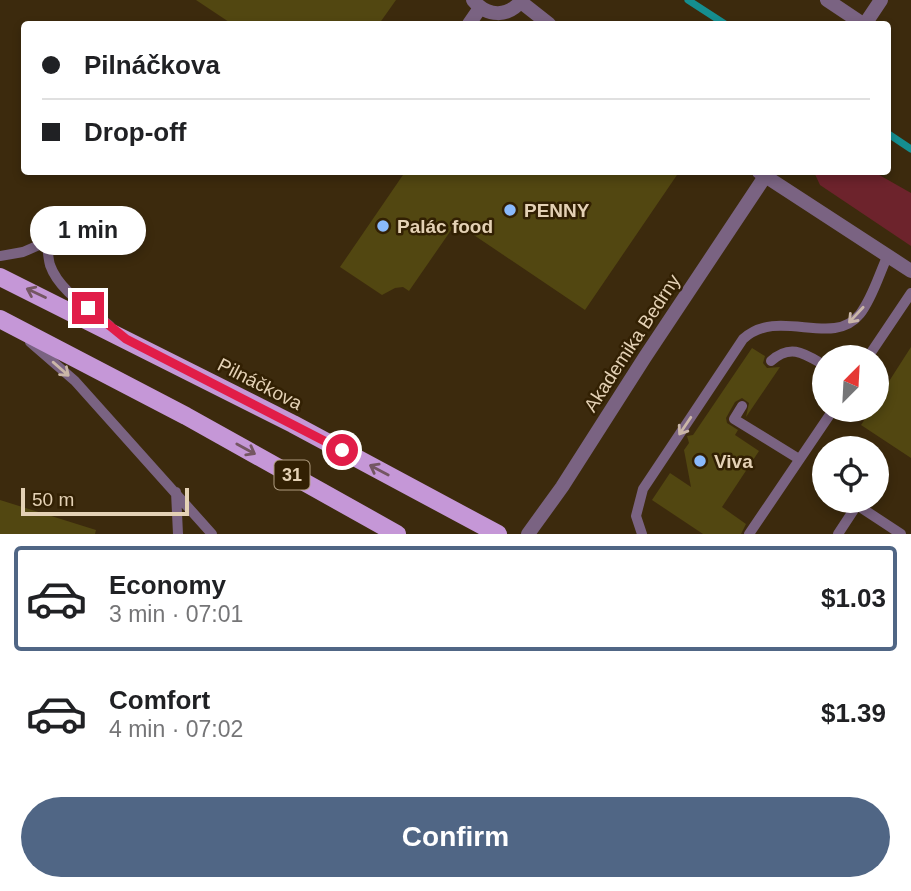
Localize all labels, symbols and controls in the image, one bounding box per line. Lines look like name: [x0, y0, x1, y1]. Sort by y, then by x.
text: Pilnáčkova: [84, 50, 220, 80]
text: Drop-off: [84, 117, 187, 147]
place label: PENNY: [524, 200, 590, 221]
marker: PENNY: [502, 202, 518, 218]
callout: 1 min: [30, 206, 146, 256]
place label: Palác food: [397, 216, 493, 237]
text: 1 min: [58, 217, 118, 243]
marker: Palác food: [375, 218, 391, 234]
street label: Akademika Bedrny: [580, 270, 685, 416]
one-way arrow: [25, 286, 46, 299]
route end: [72, 292, 104, 324]
one-way arrow: [848, 306, 865, 323]
north arrow: [812, 345, 889, 422]
map controls: [812, 345, 889, 513]
street label: Pilnáčkova: [214, 354, 306, 414]
one-way arrow: [52, 361, 70, 377]
one-way arrow: [678, 416, 692, 435]
route start: [326, 434, 358, 466]
button: locate: [812, 436, 889, 513]
one-way arrow: [235, 442, 255, 456]
place label: Viva: [714, 451, 753, 472]
marker: Viva: [692, 453, 708, 469]
road number: 31: [274, 461, 310, 490]
one-way arrow: [369, 462, 390, 476]
scale bar: [21, 485, 189, 517]
text: 50 m: [32, 489, 74, 510]
icon: car: [25, 567, 88, 630]
text: Economy: [109, 570, 226, 600]
text: $1.03: [821, 583, 886, 613]
text: 3 min · 07:01: [109, 601, 243, 627]
icon: car: [25, 682, 88, 745]
text: Comfort: [109, 685, 210, 715]
text: $1.39: [821, 698, 886, 728]
text: 4 min · 07:02: [109, 716, 243, 742]
button: Confirm: [21, 797, 890, 877]

